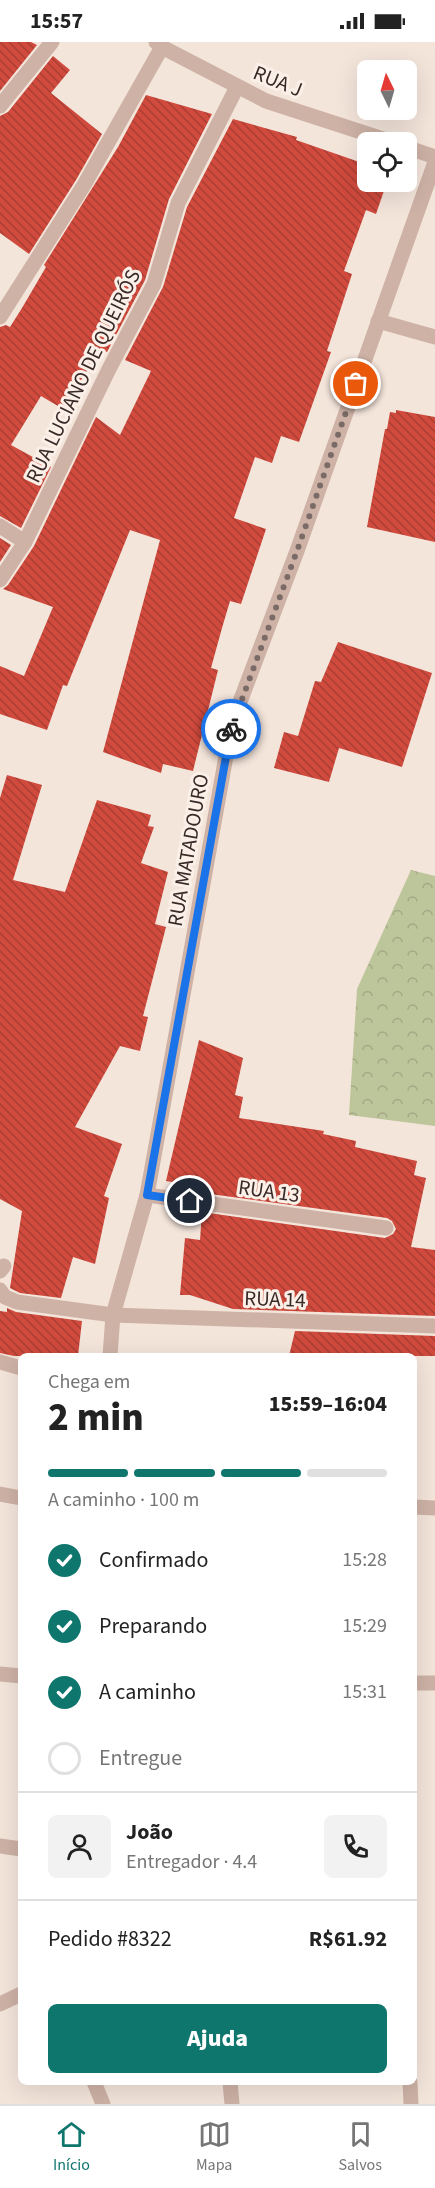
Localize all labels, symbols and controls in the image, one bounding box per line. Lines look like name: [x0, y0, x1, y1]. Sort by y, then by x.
text: 15:57: [30, 5, 83, 37]
street label: RUA J: [249, 58, 307, 104]
north arrow: [357, 60, 417, 120]
map controls: [357, 60, 417, 192]
button: locate: [357, 132, 417, 192]
street label: RUA LUCIANO DE QUEIRÓS: [18, 264, 148, 488]
pin: [330, 358, 381, 409]
icon: bag: [339, 367, 372, 400]
courier: [201, 699, 261, 759]
icon: bike: [215, 713, 248, 746]
street label: RUA MATADOURO: [160, 771, 216, 929]
street label: RUA 13: [236, 1172, 302, 1210]
pin: [164, 1175, 215, 1226]
icon: home: [173, 1184, 206, 1217]
street label: RUA 14: [244, 1283, 306, 1315]
text: Chega em: [48, 1368, 130, 1396]
text: 15:59–16:04: [269, 1388, 387, 1420]
text: 2 min: [48, 1390, 144, 1446]
text: A caminho · 100 m: [48, 1486, 199, 1514]
icon: check: [48, 1544, 81, 1577]
text: Confirmado: [99, 1544, 208, 1576]
text: 15:28: [342, 1546, 387, 1574]
icon: check: [48, 1610, 81, 1643]
text: Preparando: [99, 1610, 207, 1642]
text: 15:29: [342, 1612, 387, 1640]
icon: check: [48, 1676, 81, 1709]
text: A caminho: [99, 1676, 196, 1708]
text: 15:31: [342, 1678, 387, 1706]
text: Entregue: [99, 1742, 182, 1774]
button: person: [48, 1815, 111, 1878]
button: phone: [324, 1815, 387, 1878]
text: João: [126, 1816, 173, 1848]
text: Entregador · 4.4: [126, 1848, 257, 1876]
text: Pedido #8322: [48, 1923, 172, 1955]
text: R$61.92: [309, 1923, 387, 1955]
button: Ajuda: [48, 2004, 387, 2073]
tab: Início: [53, 2118, 90, 2176]
tab: Mapa: [196, 2118, 232, 2176]
tab: Salvos: [338, 2118, 382, 2176]

